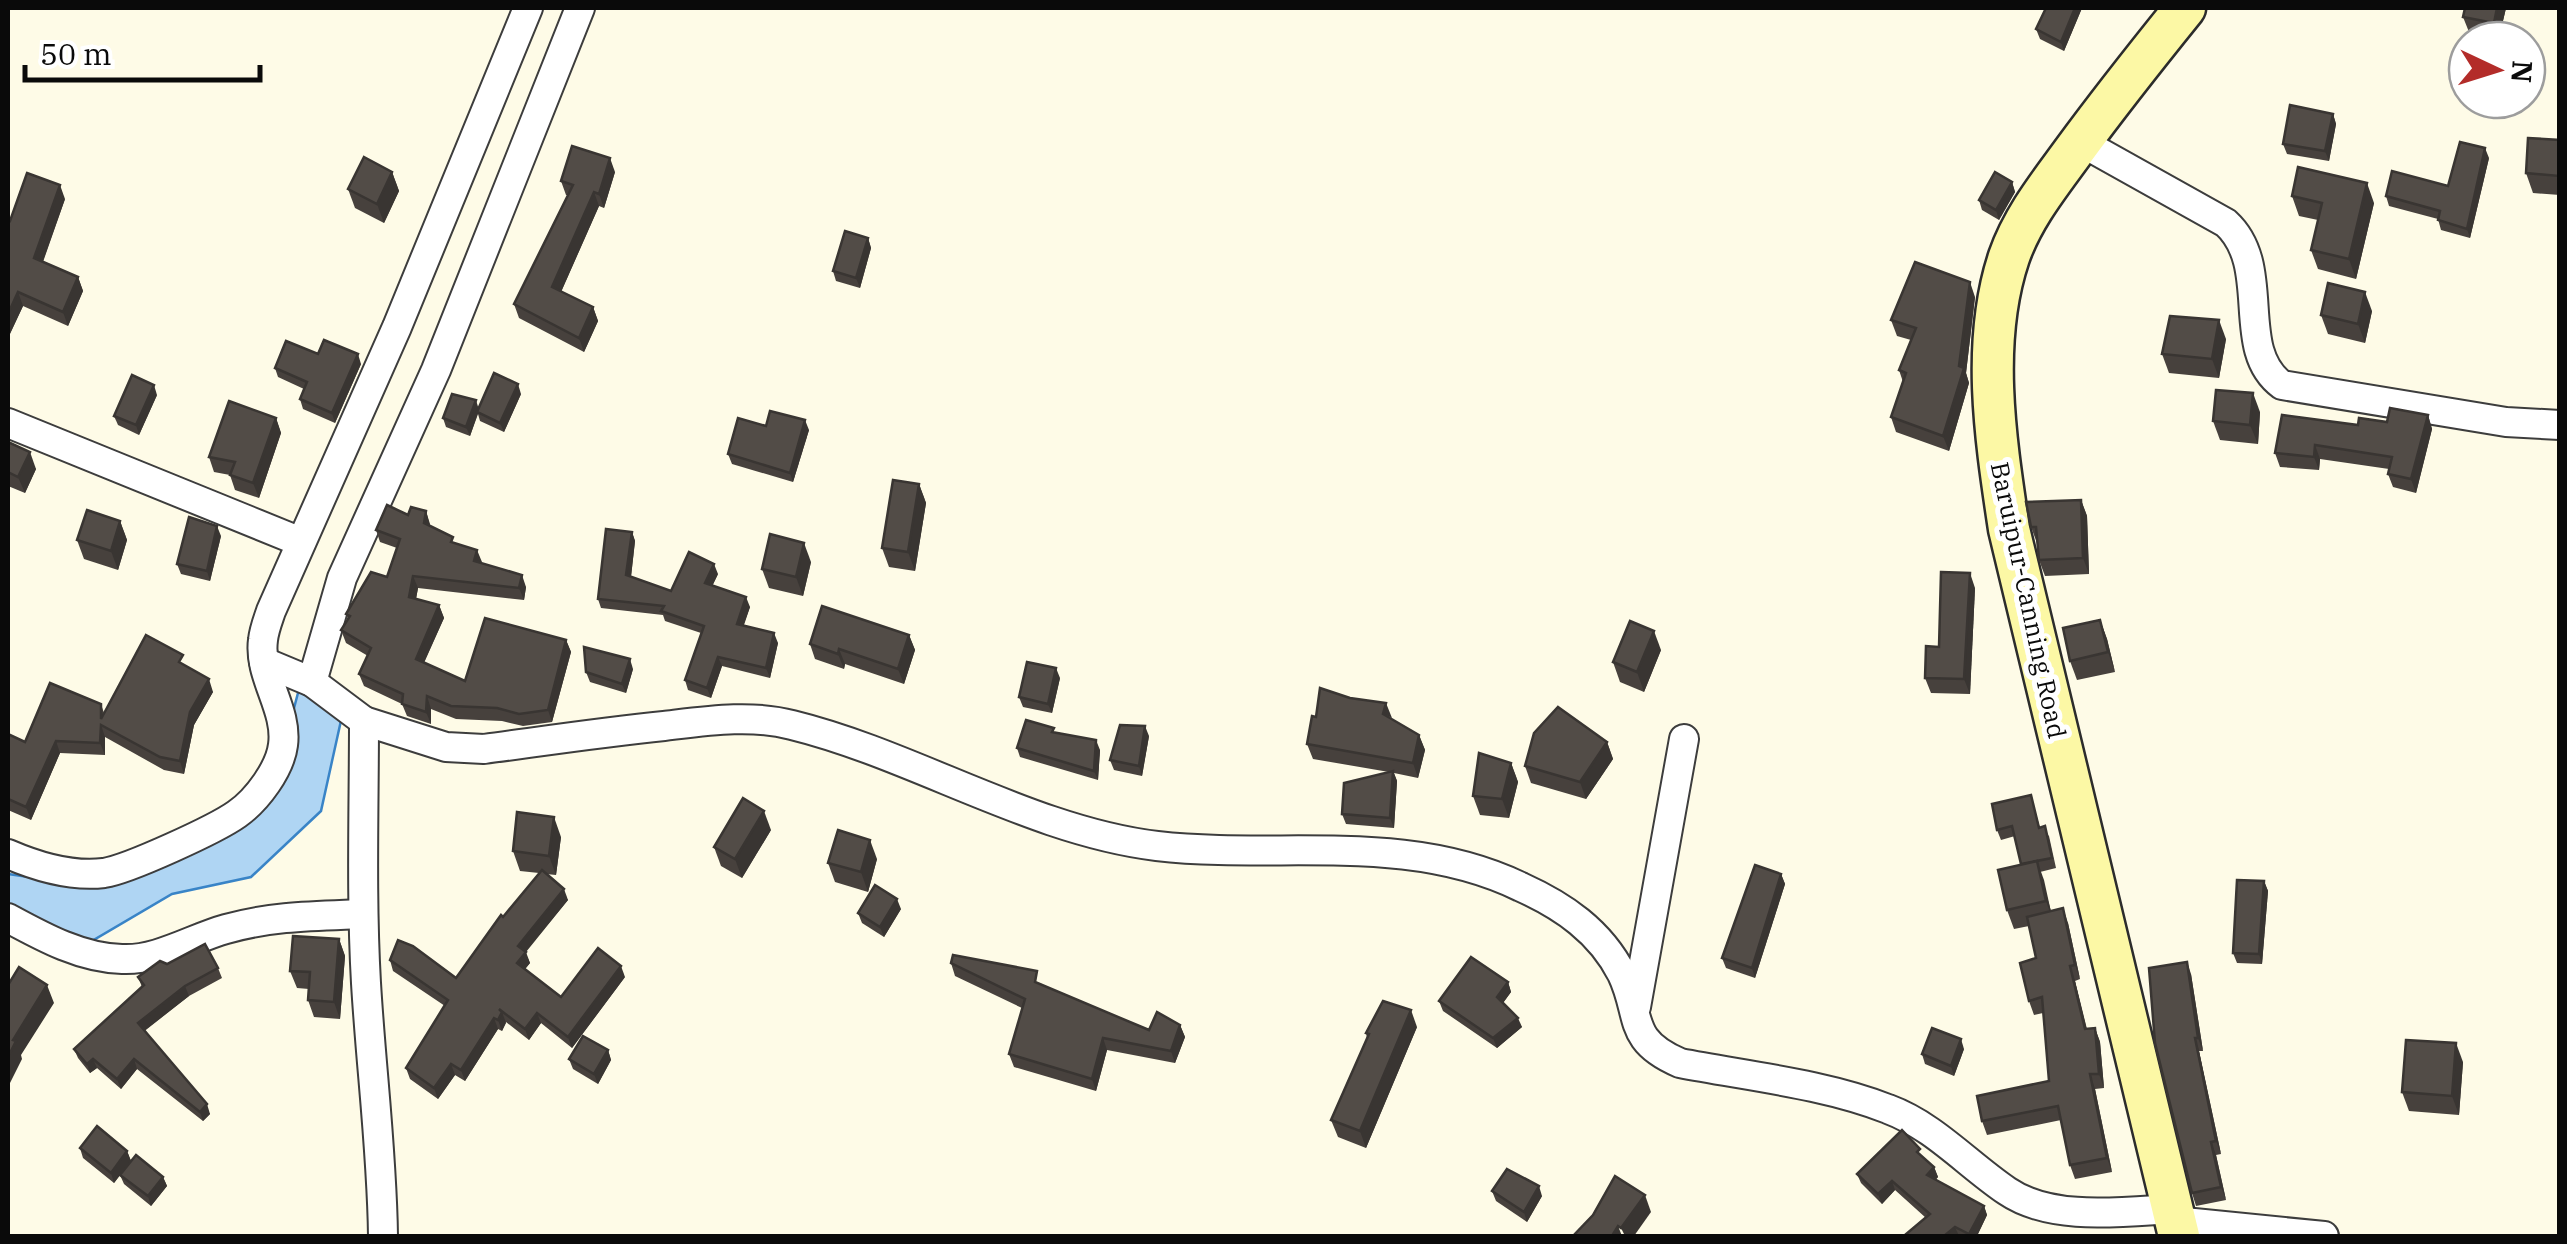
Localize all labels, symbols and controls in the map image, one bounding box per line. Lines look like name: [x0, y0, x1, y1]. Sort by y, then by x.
scale bar: [25, 20, 260, 82]
north arrow: [2447, 20, 2547, 120]
text: 50 m: [40, 34, 112, 73]
text: N: [2503, 59, 2542, 84]
street label: Baruipur-Canning Road: [1984, 459, 2074, 741]

